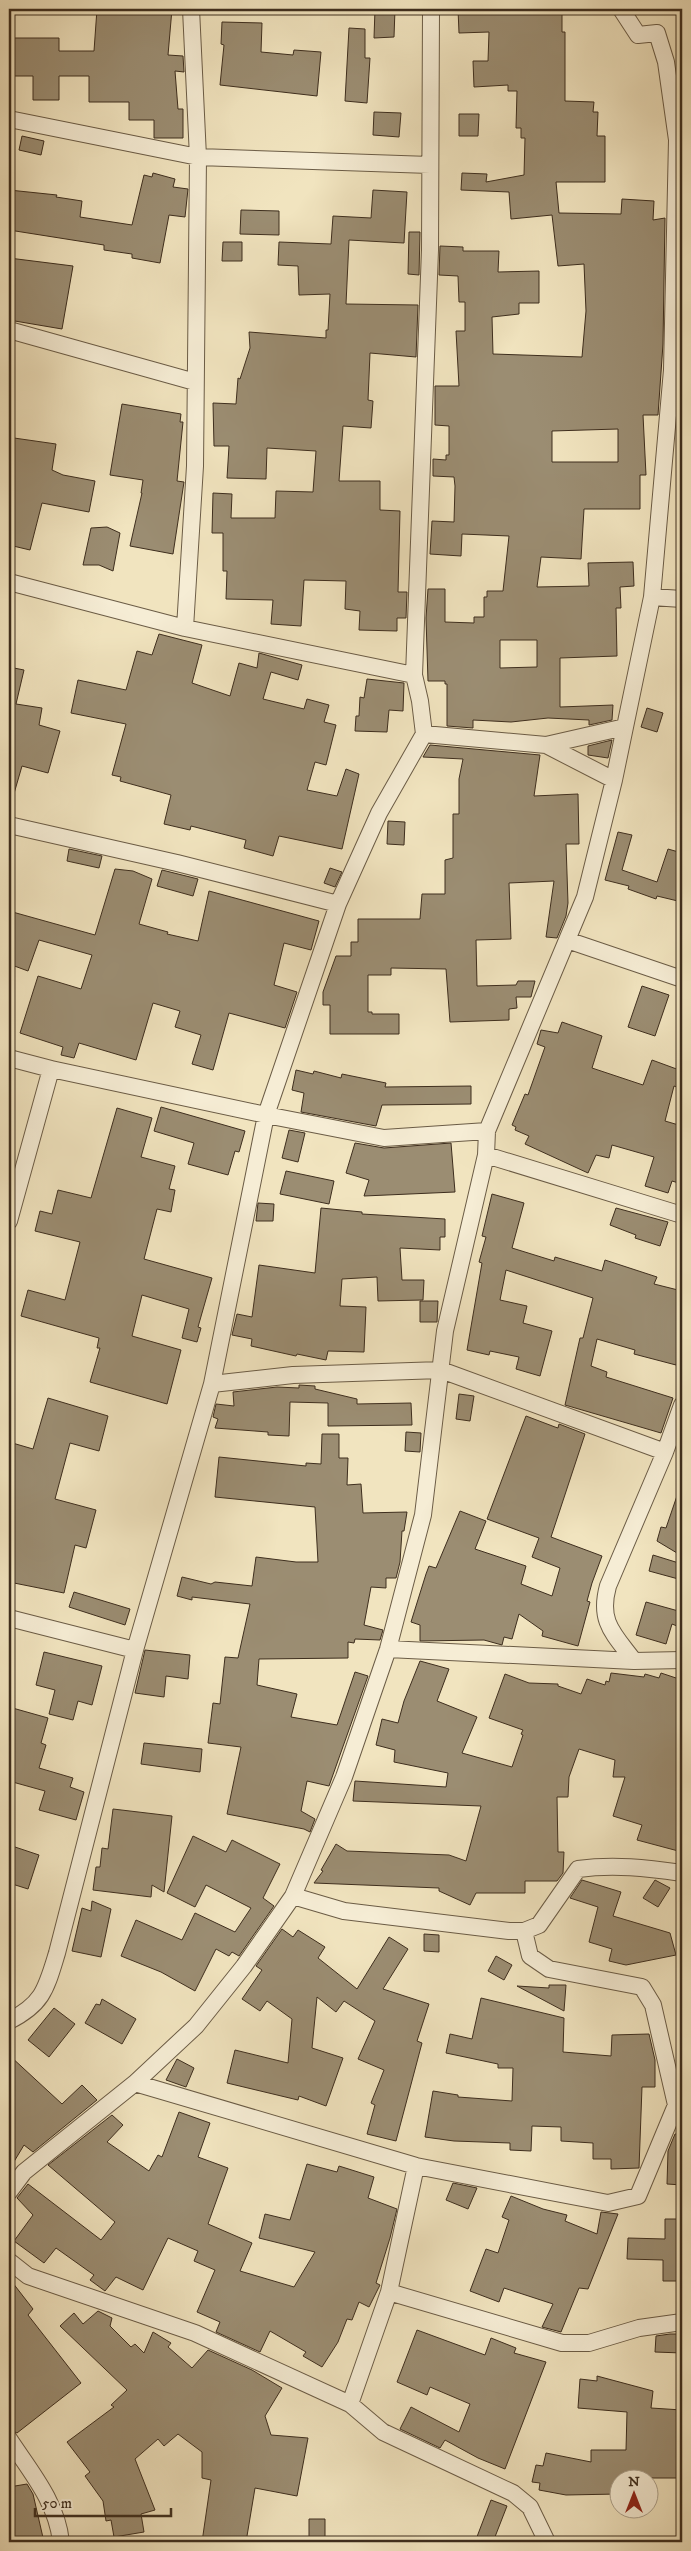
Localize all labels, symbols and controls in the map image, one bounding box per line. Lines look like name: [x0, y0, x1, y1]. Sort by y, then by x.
north arrow: [608, 2468, 658, 2518]
text: N: [628, 2473, 640, 2491]
scale bar: [35, 2486, 171, 2518]
text: 50 m: [42, 2494, 72, 2513]

